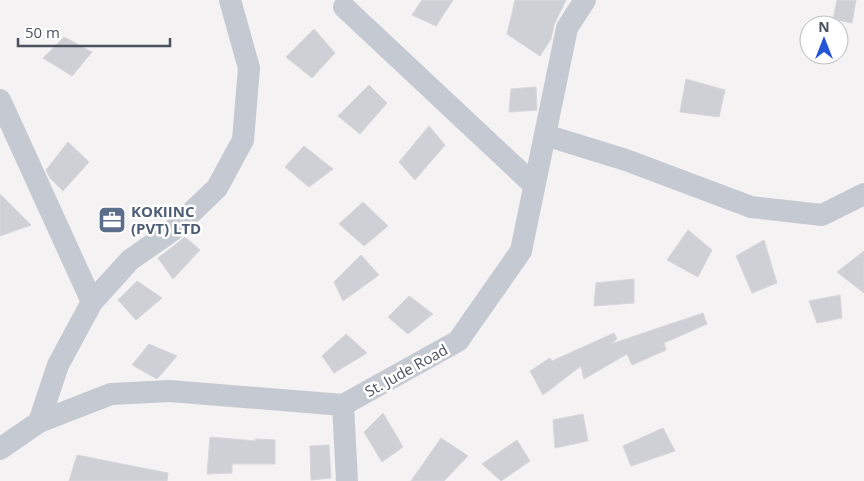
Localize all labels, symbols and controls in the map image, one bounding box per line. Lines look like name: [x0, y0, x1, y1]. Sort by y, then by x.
scale bar: [18, 15, 170, 47]
north arrow: [799, 15, 849, 65]
text: N: [818, 17, 830, 36]
text: 50 m: [25, 22, 60, 42]
place label: KOKIINC (PVT) LTD: [131, 201, 201, 238]
office icon: KOKIINC (PVT) LTD: [97, 205, 127, 235]
street label: St. Jude Road: [361, 339, 451, 401]

